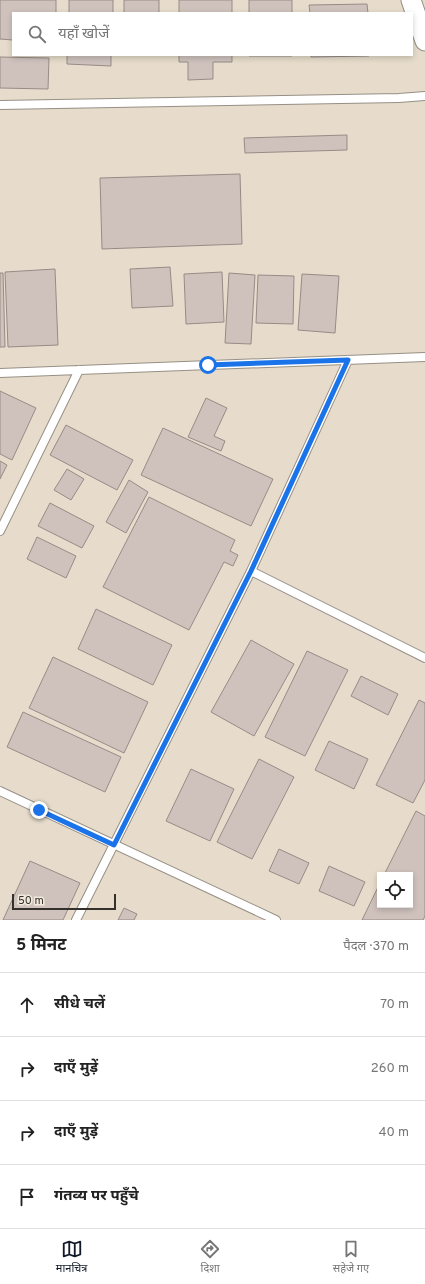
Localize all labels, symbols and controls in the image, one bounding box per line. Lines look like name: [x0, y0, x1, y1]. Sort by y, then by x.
search box: [12, 12, 413, 56]
icon: search: [26, 23, 48, 45]
text: यहाँ खोजें: [58, 25, 109, 44]
route start: [199, 356, 217, 374]
route end: [30, 801, 48, 819]
map controls: [377, 872, 413, 908]
button: locate: [377, 872, 413, 908]
scale bar: [12, 892, 116, 911]
text: 50 m: [18, 894, 44, 908]
text: 5 मिनट: [16, 935, 66, 957]
text: पैदल · 370 m: [343, 939, 409, 955]
icon: ahead: [16, 994, 38, 1016]
text: सीधे चलें: [54, 995, 105, 1014]
text: 70 m: [380, 997, 409, 1013]
icon: right: [16, 1058, 38, 1080]
text: दाएँ मुड़ें: [54, 1059, 98, 1078]
text: 260 m: [371, 1061, 409, 1077]
icon: right: [16, 1122, 38, 1144]
text: दाएँ मुड़ें: [54, 1123, 98, 1142]
text: 40 m: [379, 1125, 409, 1141]
icon: arrive: [16, 1186, 38, 1208]
text: गंतव्य पर पहुँचे: [54, 1187, 139, 1206]
tab: मानचित्र: [56, 1238, 87, 1276]
tab: दिशा: [199, 1238, 221, 1276]
tab: सहेजे गए: [333, 1238, 369, 1276]

